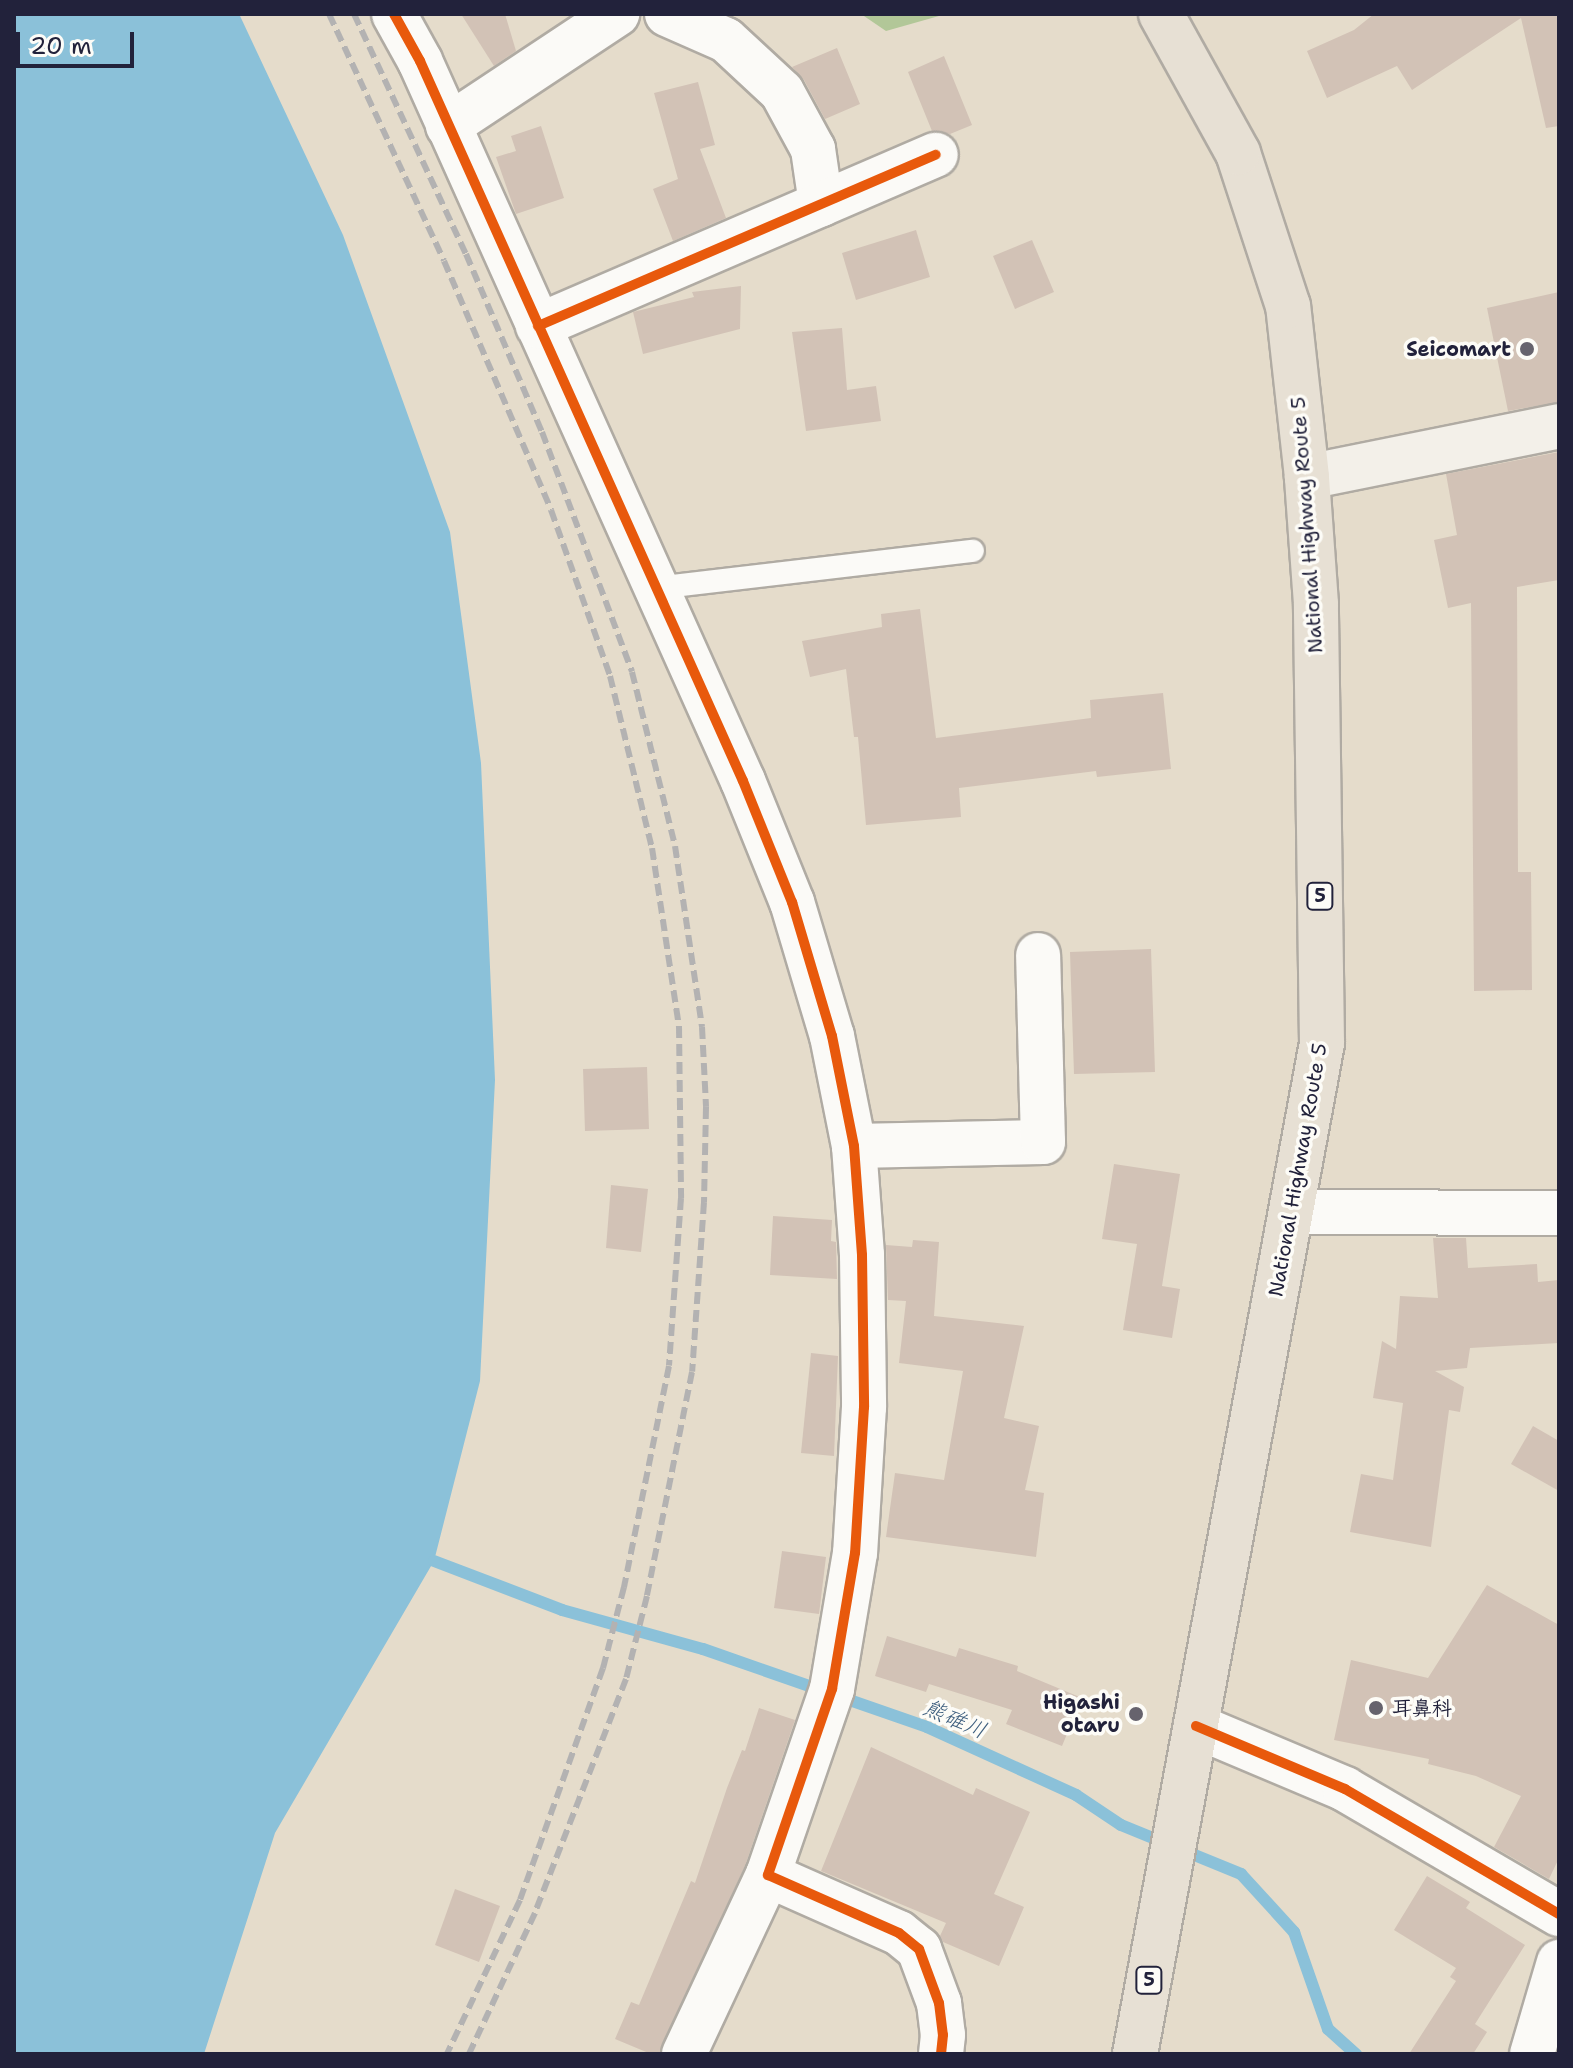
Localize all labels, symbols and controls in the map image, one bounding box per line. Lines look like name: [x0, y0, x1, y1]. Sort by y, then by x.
scale bar: [20, 16, 138, 66]
text: 20 m: [30, 30, 92, 62]
place label: Seicomart: [1406, 337, 1511, 361]
marker: Seicomart: [1518, 340, 1536, 358]
street label: National Highway Route 5: [1286, 396, 1328, 654]
road number: 5: [1306, 882, 1334, 910]
street label: National Highway Route 5: [1264, 1041, 1332, 1299]
place label: Higashi otaru: [1043, 1690, 1120, 1737]
water label: 熊碓川: [919, 1694, 991, 1744]
place label: 耳鼻科: [1392, 1696, 1452, 1720]
marker: 耳鼻科: [1367, 1699, 1385, 1717]
marker: Higashi otaru: [1127, 1705, 1145, 1723]
road number: 5: [1135, 1966, 1163, 1994]

